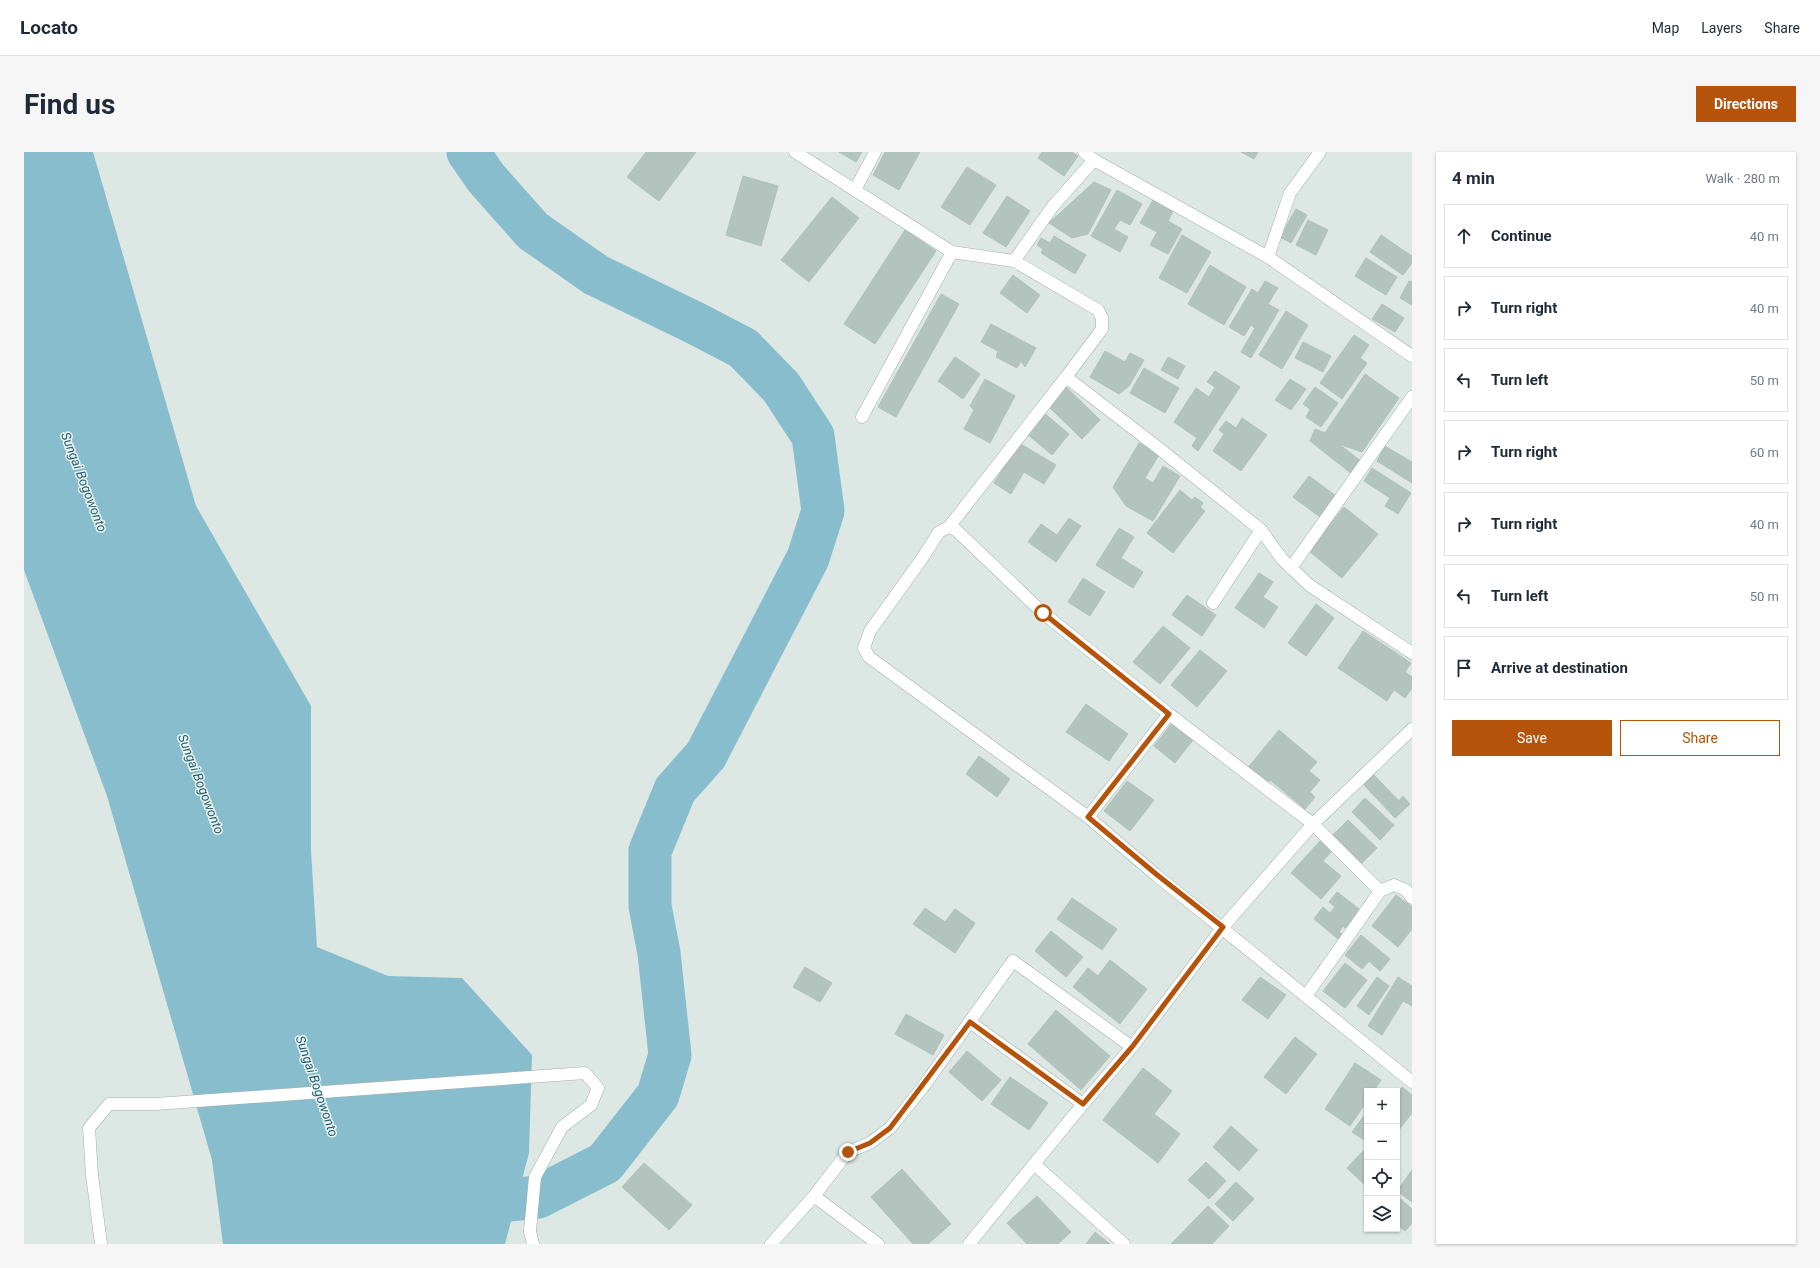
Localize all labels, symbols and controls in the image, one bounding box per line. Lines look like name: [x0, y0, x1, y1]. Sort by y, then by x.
text: Locato: [20, 16, 78, 39]
text: Map: [1652, 20, 1679, 36]
text: Layers: [1701, 20, 1742, 36]
text: Share: [1764, 20, 1800, 36]
button: Directions: [1696, 86, 1796, 122]
text: Find us: [24, 88, 115, 121]
text: 4 min: [1452, 168, 1495, 188]
text: Walk · 280 m: [1705, 171, 1780, 186]
icon: ahead: [1453, 225, 1475, 247]
text: Continue: [1491, 227, 1552, 245]
text: 40 m: [1750, 229, 1779, 244]
icon: right: [1453, 297, 1475, 319]
text: Turn right: [1491, 299, 1557, 317]
text: 40 m: [1750, 301, 1779, 316]
icon: left: [1453, 369, 1475, 391]
text: Turn left: [1491, 371, 1548, 389]
text: 50 m: [1750, 373, 1779, 388]
water label: Sungai Bogowonto: [58, 430, 110, 534]
icon: right: [1453, 441, 1475, 463]
text: Turn right: [1491, 443, 1557, 461]
text: 60 m: [1750, 445, 1779, 460]
icon: right: [1453, 513, 1475, 535]
text: Turn right: [1491, 515, 1557, 533]
text: 40 m: [1750, 517, 1779, 532]
icon: left: [1453, 585, 1475, 607]
text: Turn left: [1491, 587, 1548, 605]
text: 50 m: [1750, 589, 1779, 604]
route start: [1034, 604, 1052, 622]
icon: arrive: [1453, 657, 1475, 679]
text: Arrive at destination: [1491, 659, 1628, 677]
button: Save: [1452, 720, 1612, 756]
button: Share: [1620, 720, 1780, 756]
water label: Sungai Bogowonto: [175, 732, 227, 836]
water label: Sungai Bogowonto: [293, 1034, 341, 1138]
map controls: [1364, 1088, 1400, 1232]
button: +: [1364, 1088, 1400, 1124]
button: −: [1364, 1124, 1400, 1160]
route end: [839, 1143, 857, 1161]
button: locate: [1364, 1160, 1400, 1196]
button: layers: [1364, 1196, 1400, 1232]

